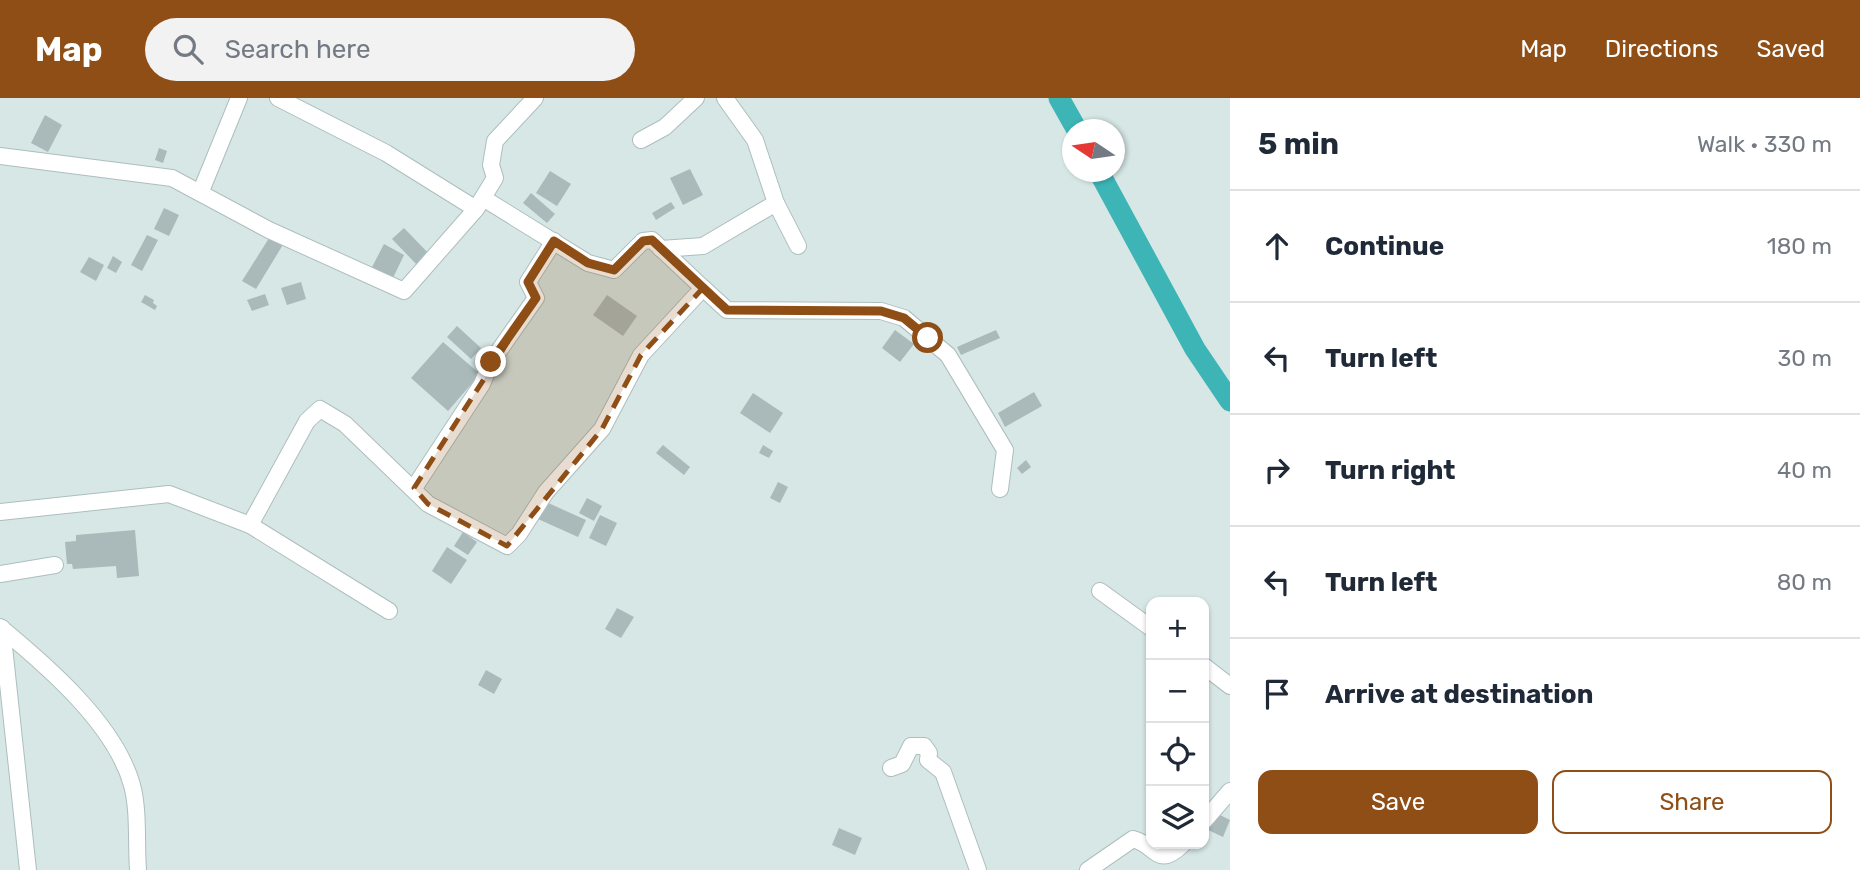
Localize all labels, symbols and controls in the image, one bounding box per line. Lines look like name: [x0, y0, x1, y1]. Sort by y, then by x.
search box: [145, 18, 635, 81]
text: Map: [35, 30, 103, 69]
icon: search: [169, 30, 207, 68]
text: Search here: [225, 34, 370, 65]
text: Map: [1520, 35, 1567, 63]
text: Directions: [1605, 35, 1718, 63]
text: Saved: [1756, 35, 1825, 63]
north arrow: [1062, 119, 1125, 182]
text: 5 min: [1258, 126, 1339, 162]
text: Walk · 330 m: [1697, 130, 1832, 158]
icon: ahead: [1258, 227, 1296, 265]
text: Continue: [1325, 231, 1444, 262]
text: 180 m: [1767, 232, 1832, 260]
route start: [912, 322, 943, 353]
icon: left: [1258, 339, 1296, 377]
text: Turn left: [1325, 343, 1437, 374]
text: 30 m: [1777, 344, 1832, 372]
route end: [475, 346, 506, 377]
icon: right: [1258, 451, 1296, 489]
text: Turn right: [1325, 455, 1455, 486]
text: 40 m: [1777, 456, 1832, 484]
icon: left: [1258, 563, 1296, 601]
text: Turn left: [1325, 567, 1437, 598]
text: 80 m: [1777, 568, 1832, 596]
map controls: [1146, 597, 1209, 849]
button: +: [1146, 597, 1209, 660]
button: −: [1146, 660, 1209, 723]
icon: arrive: [1258, 675, 1296, 713]
text: Arrive at destination: [1325, 679, 1593, 710]
button: locate: [1146, 723, 1209, 786]
button: Save: [1258, 770, 1538, 834]
button: Share: [1552, 770, 1832, 834]
button: layers: [1146, 786, 1209, 849]

